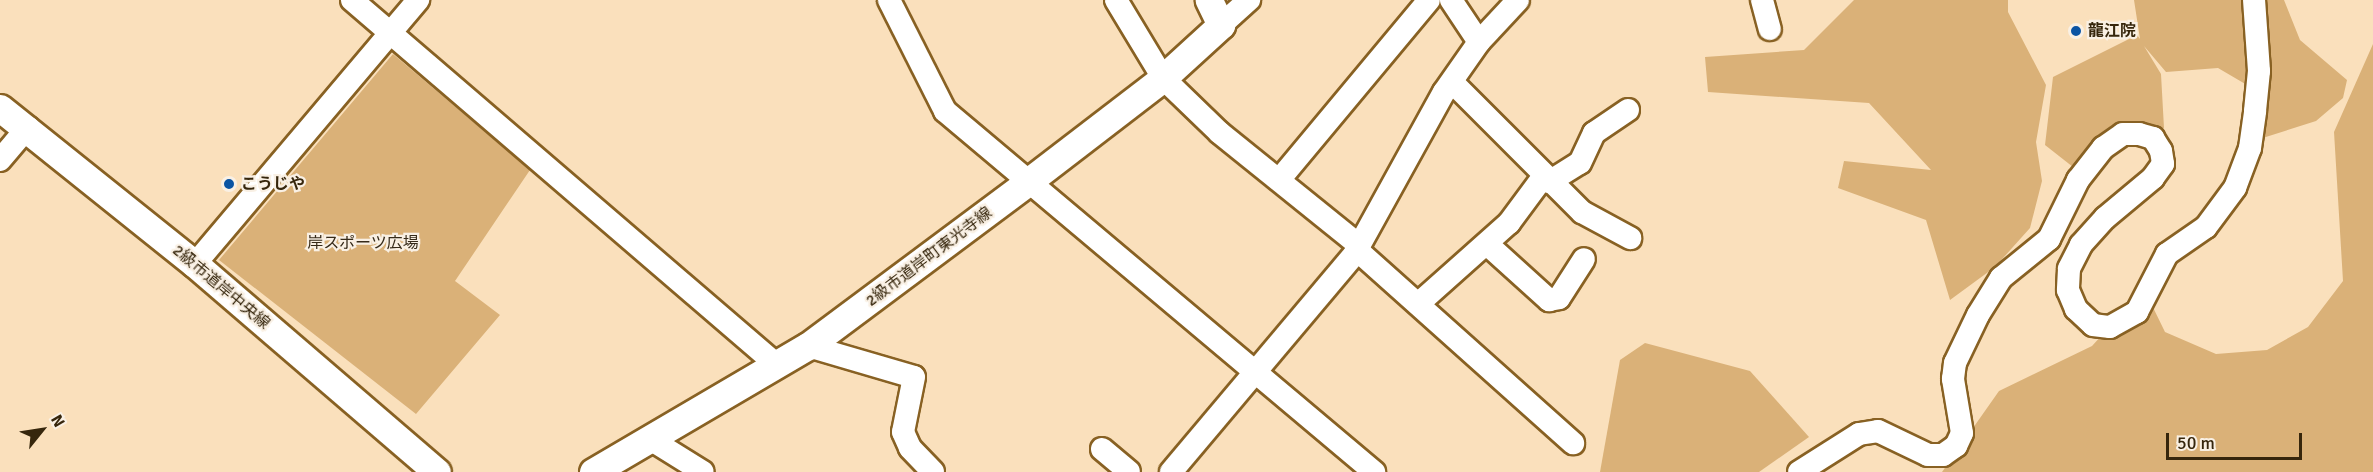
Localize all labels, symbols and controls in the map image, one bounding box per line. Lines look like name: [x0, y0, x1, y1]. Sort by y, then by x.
place label: 龍江院: [2088, 21, 2136, 41]
marker: 龍江院: [2069, 24, 2083, 38]
place label: こうじや: [241, 174, 305, 194]
marker: こうじや: [222, 177, 236, 191]
street label: 2級市道岸町東光寺線: [862, 203, 996, 311]
park label: 岸スポーツ広場: [307, 233, 419, 253]
street label: 2級市道岸中央線: [169, 241, 273, 333]
north arrow: [12, 400, 72, 460]
text: N: [46, 411, 69, 431]
scale bar: [2169, 421, 2306, 459]
text: 50 m: [2177, 432, 2215, 454]

